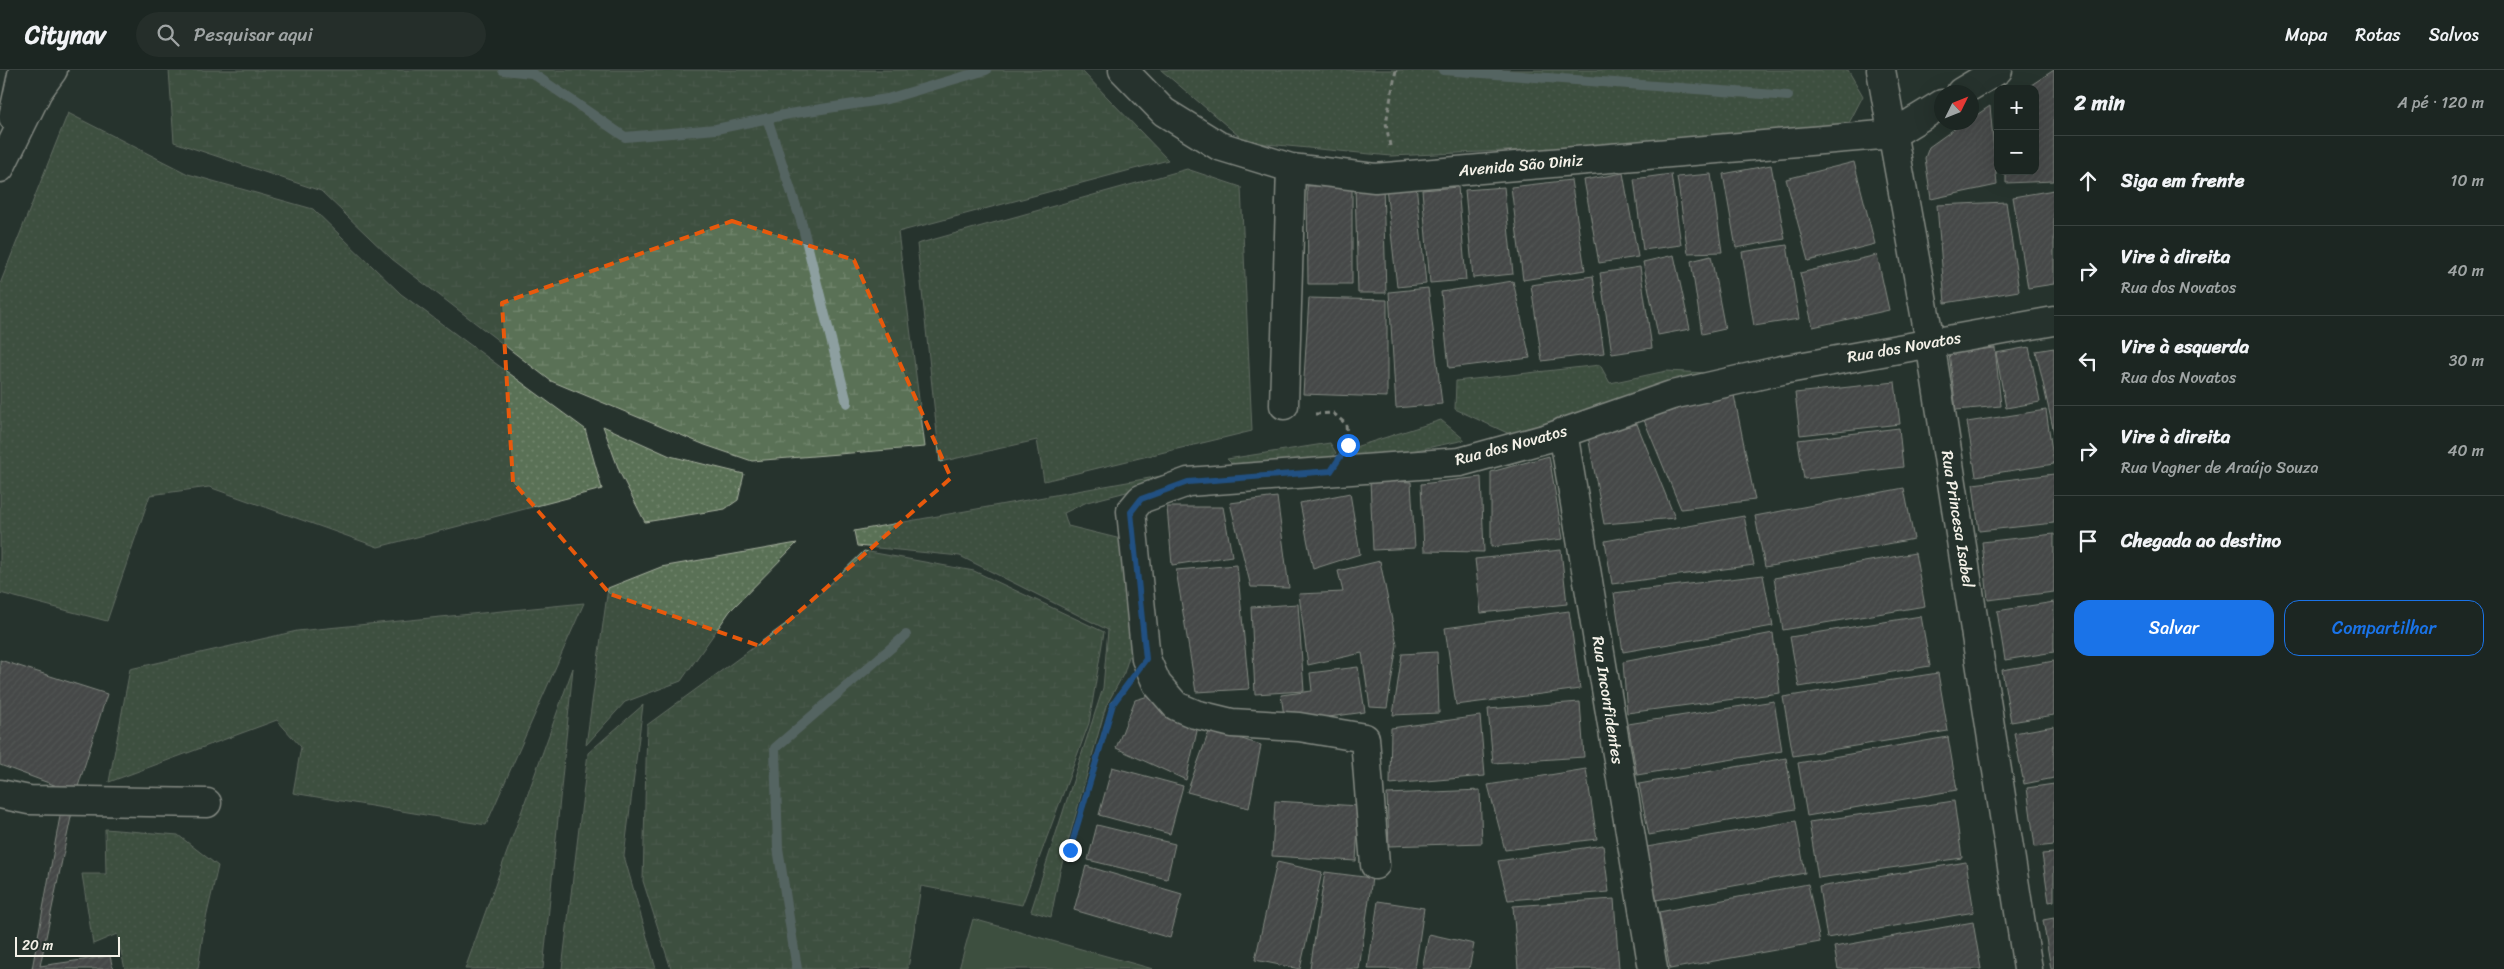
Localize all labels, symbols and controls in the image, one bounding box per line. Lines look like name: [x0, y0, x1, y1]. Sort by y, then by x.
search box: [136, 12, 486, 57]
text: Citynav: [25, 14, 106, 56]
text: Pesquisar aqui: [194, 18, 313, 51]
text: Mapa: [2285, 19, 2327, 51]
text: Rotas: [2355, 19, 2401, 51]
text: Salvos: [2429, 19, 2479, 51]
icon: search: [154, 21, 182, 49]
text: 2 min: [2074, 84, 2125, 122]
north arrow: [1934, 85, 1979, 130]
map controls: [1994, 85, 2039, 175]
button: +: [1994, 85, 2039, 130]
text: A pé · 120 m: [2397, 88, 2484, 117]
button: −: [1994, 130, 2039, 175]
street label: Avenida São Diniz: [1457, 145, 1585, 185]
text: Siga em frente: [2121, 164, 2244, 197]
text: 10 m: [2451, 166, 2484, 195]
icon: ahead: [2074, 167, 2102, 195]
text: Vire à direita: [2121, 240, 2230, 273]
text: 40 m: [2447, 256, 2484, 285]
icon: right: [2074, 257, 2102, 285]
text: Rua dos Novatos: [2121, 273, 2236, 302]
street label: Rua dos Novatos: [1845, 323, 1964, 371]
text: Vire à esquerda: [2121, 330, 2249, 363]
text: 30 m: [2449, 346, 2484, 375]
icon: left: [2074, 347, 2102, 375]
text: Rua dos Novatos: [2121, 363, 2236, 392]
street label: Rua dos Novatos: [1452, 416, 1571, 474]
text: Vire à direita: [2121, 420, 2230, 453]
route start: [1337, 434, 1360, 457]
text: 40 m: [2447, 436, 2484, 465]
icon: right: [2074, 437, 2102, 465]
street label: Rua Princesa Isabel: [1933, 448, 1983, 590]
text: Rua Vagner de Araújo Souza: [2121, 453, 2319, 482]
text: Chegada ao destino: [2121, 524, 2281, 557]
icon: arrive: [2074, 527, 2102, 555]
button: Salvar: [2074, 600, 2274, 656]
button: Compartilhar: [2284, 600, 2484, 656]
street label: Rua Inconfidentes: [1584, 634, 1633, 767]
route end: [1059, 839, 1082, 862]
text: 20 m: [22, 933, 53, 958]
scale bar: [15, 934, 120, 957]

